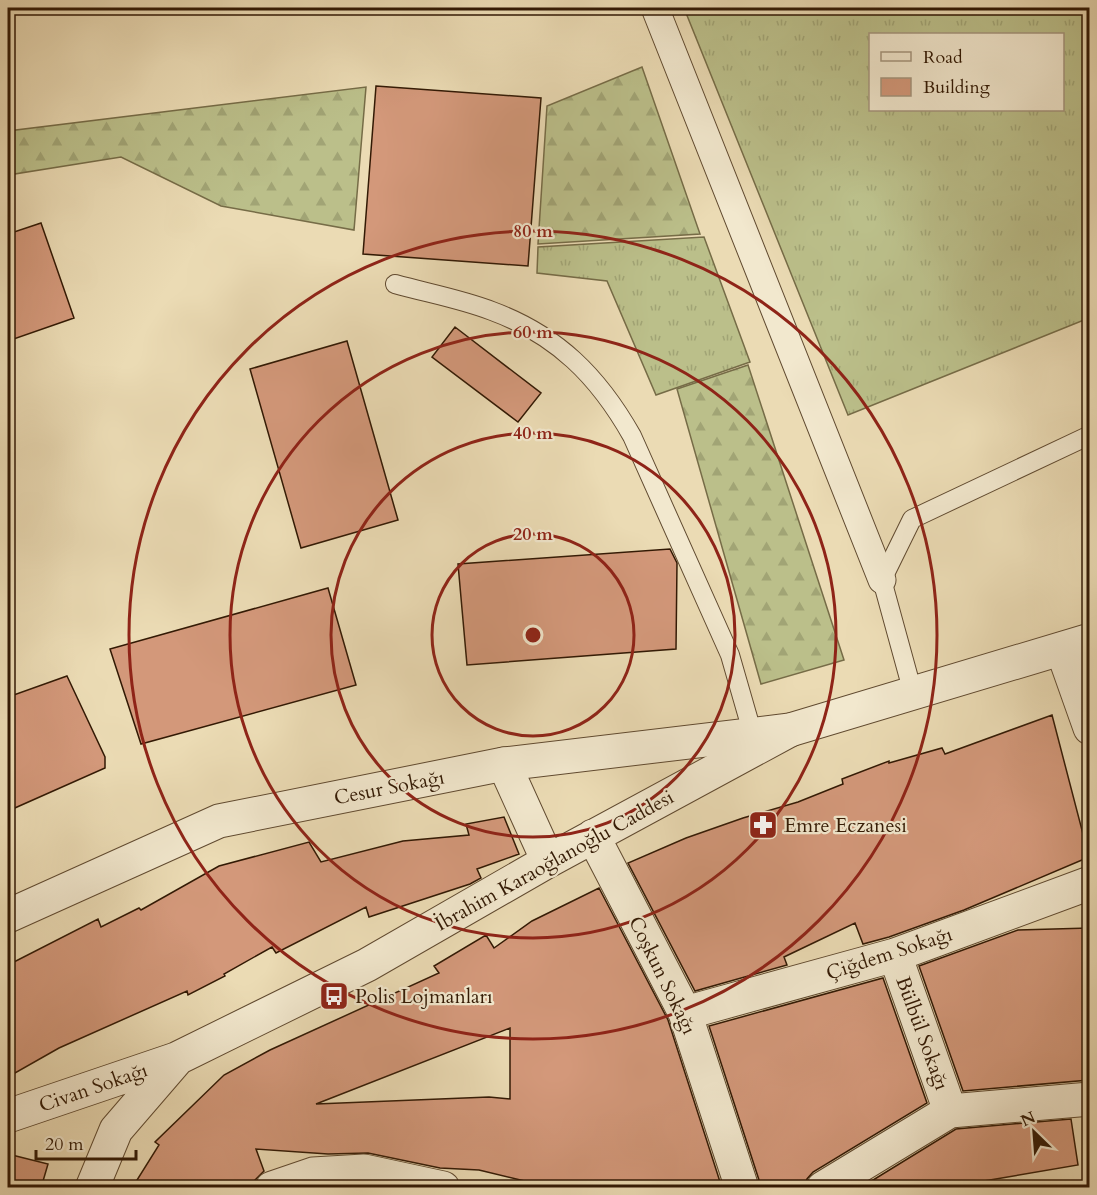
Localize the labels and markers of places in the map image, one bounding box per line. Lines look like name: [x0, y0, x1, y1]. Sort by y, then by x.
centre of rings: [523, 625, 543, 645]
pharmacy icon: Emre Eczanesi: [747, 809, 779, 841]
place label: Emre Eczanesi: [784, 812, 907, 839]
bus stop icon: Polis Lojmanları: [318, 980, 350, 1012]
place label: Polis Lojmanları: [355, 983, 493, 1010]

